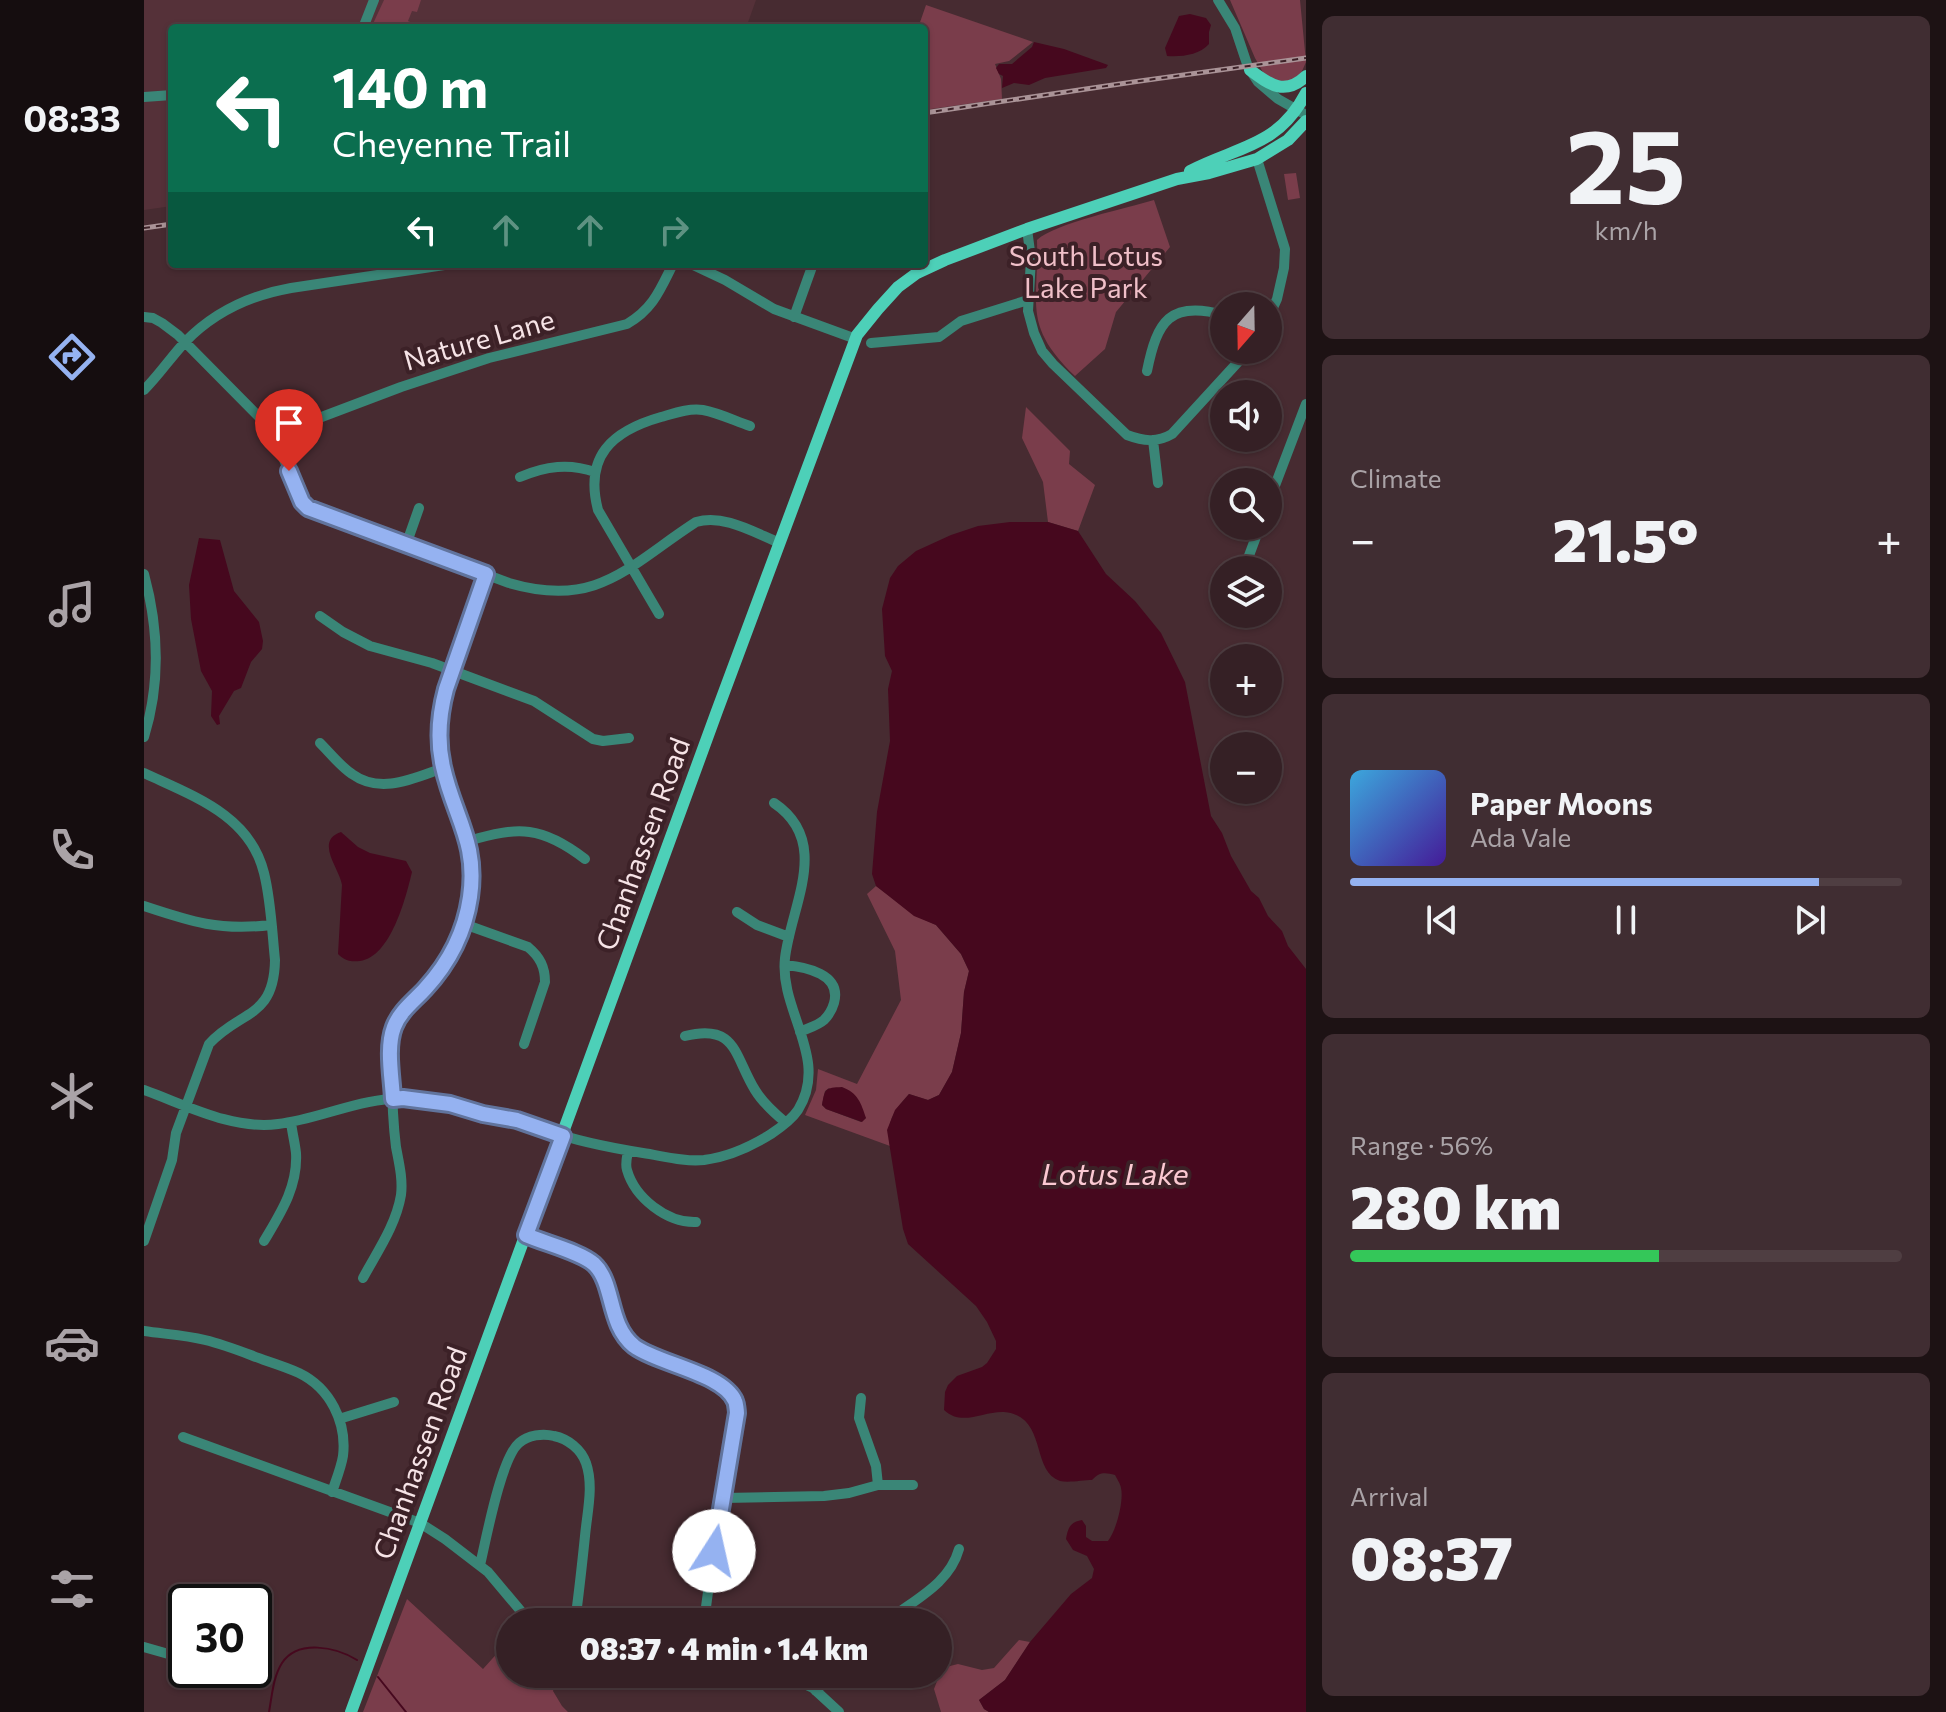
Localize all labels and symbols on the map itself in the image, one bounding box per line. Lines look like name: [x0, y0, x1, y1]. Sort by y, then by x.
park label: South Lotus Lake Park: [1009, 238, 1163, 304]
north arrow: [1210, 292, 1282, 364]
street label: Nature Lane: [399, 301, 558, 377]
pin: [255, 389, 323, 471]
street label: Chanhassen Road: [588, 733, 696, 955]
water label: Lotus Lake: [1041, 1154, 1189, 1191]
street label: Chanhassen Road: [365, 1342, 473, 1564]
position arrow: [672, 1509, 756, 1593]
speed limit sign: 30: [168, 1584, 272, 1688]

